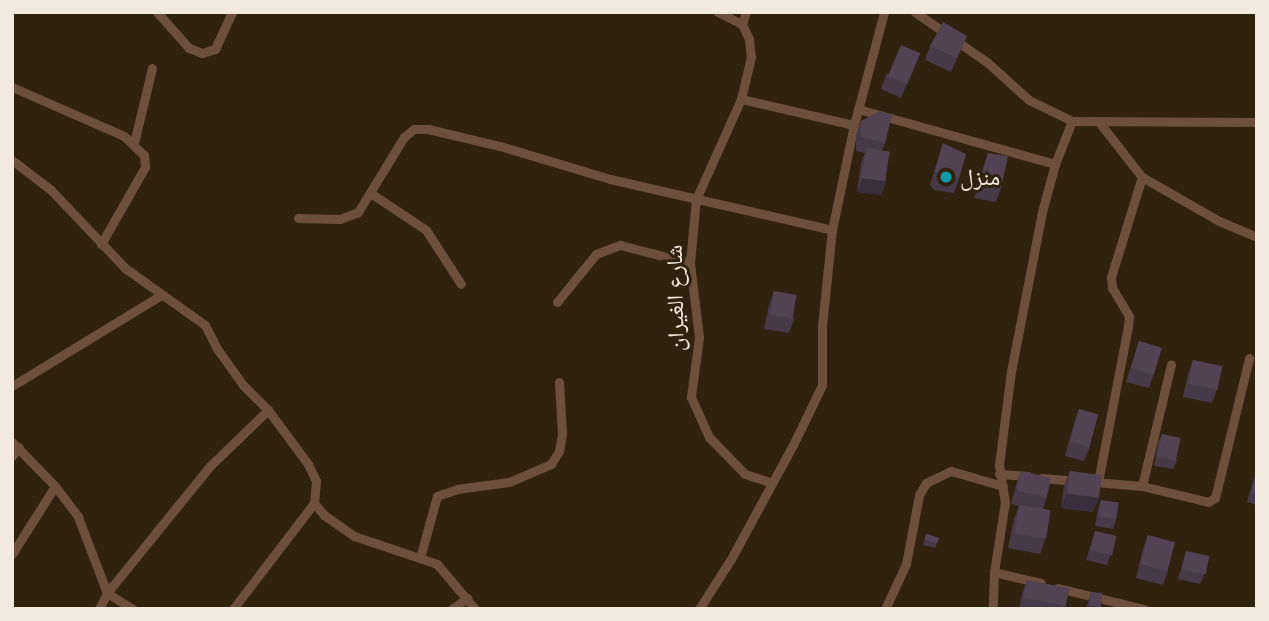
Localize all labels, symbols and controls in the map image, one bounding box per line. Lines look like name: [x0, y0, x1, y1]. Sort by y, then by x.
place label: منزل: [960, 163, 1000, 191]
marker: منزل: [938, 169, 954, 185]
street label: شارع الغيران: [660, 244, 690, 352]

